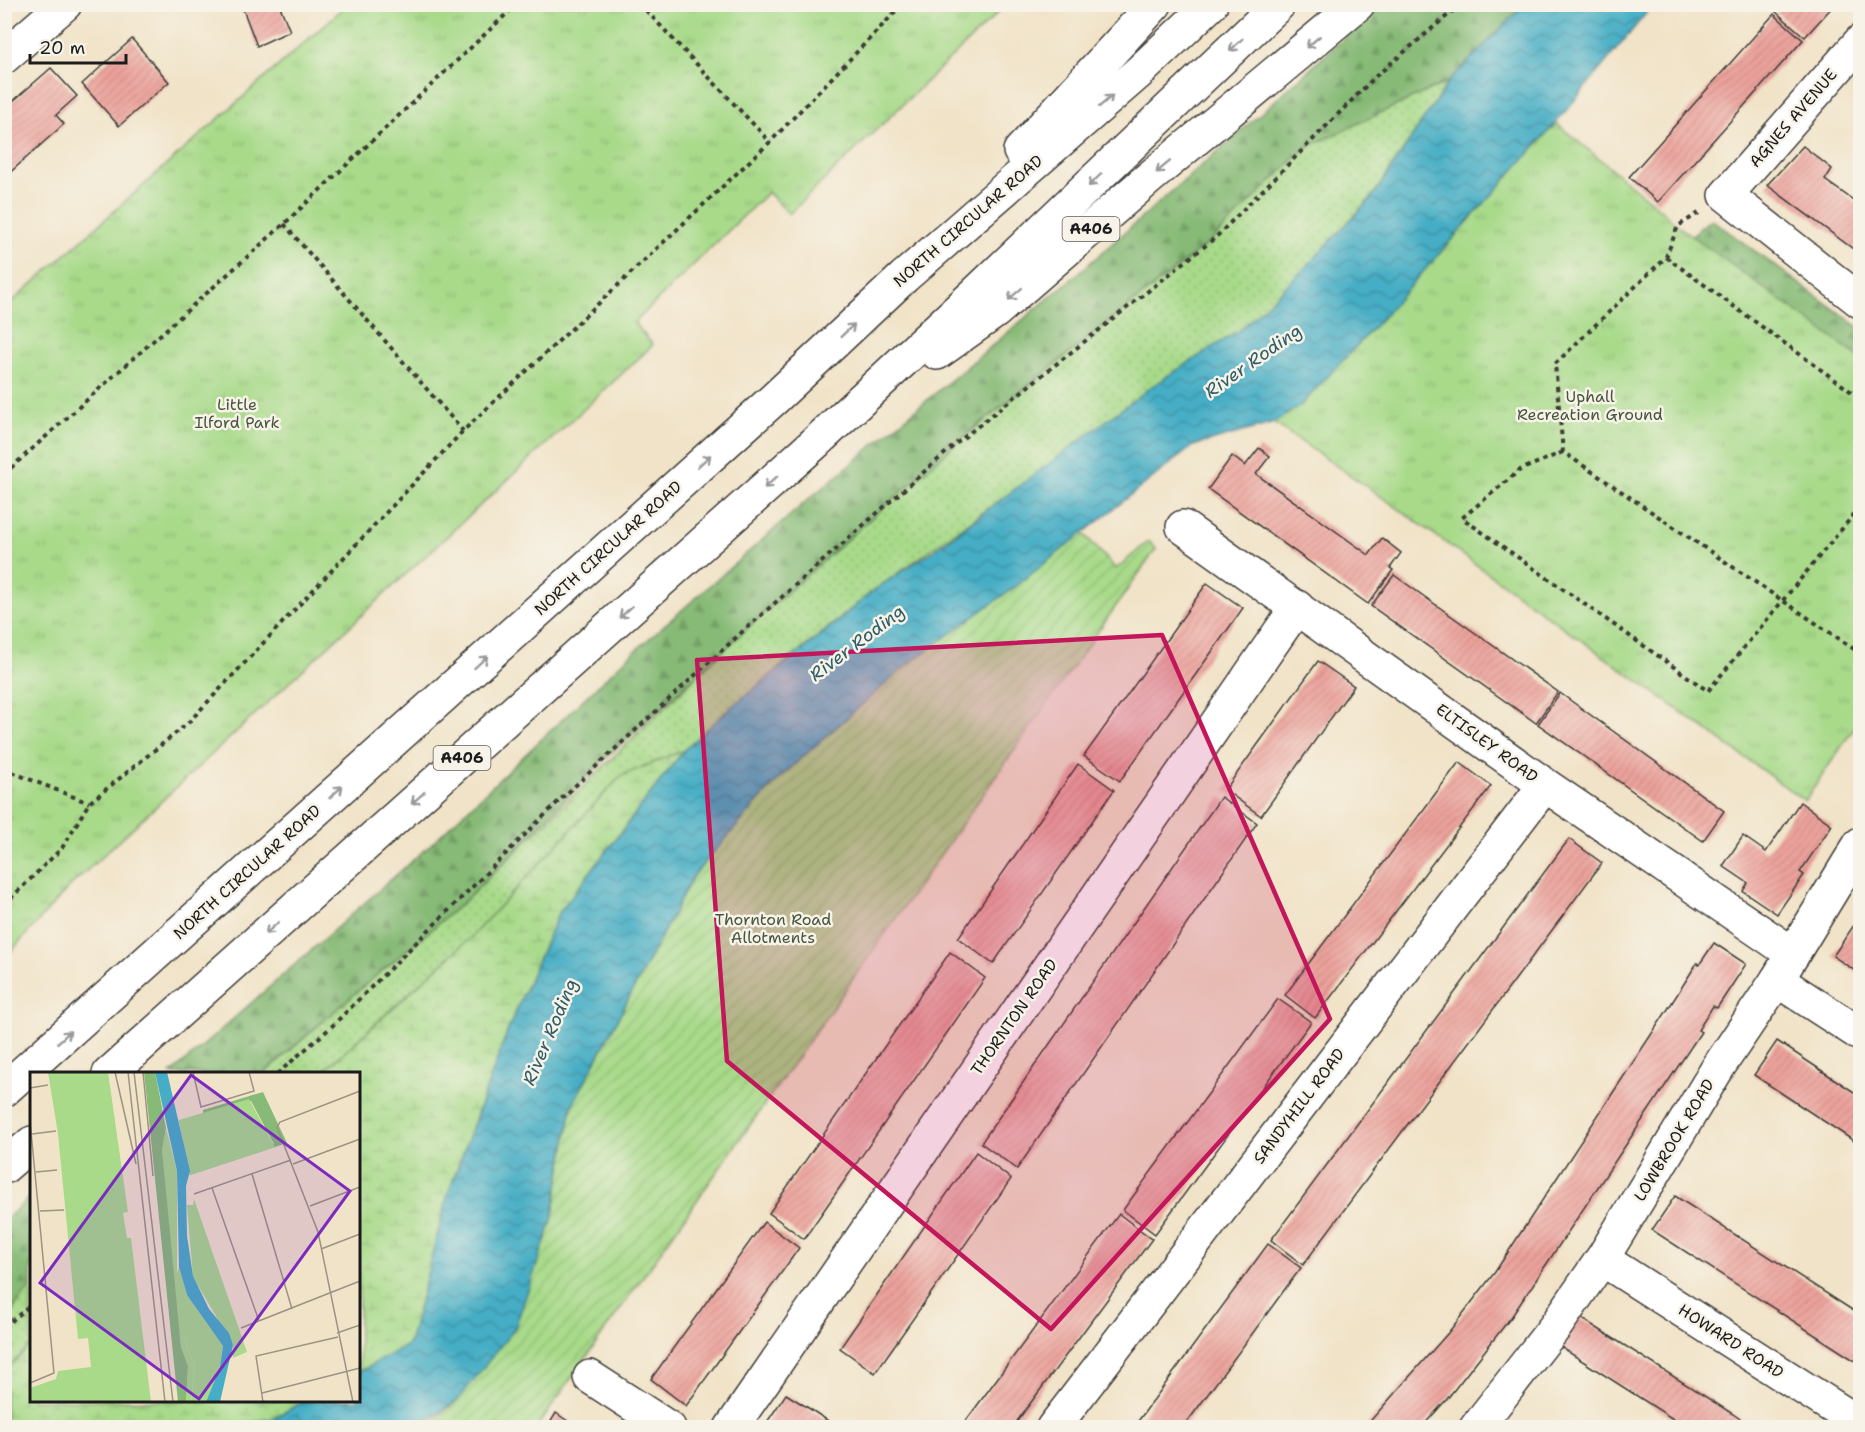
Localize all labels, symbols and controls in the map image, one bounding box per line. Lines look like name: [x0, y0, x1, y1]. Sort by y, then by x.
scale bar: [30, 27, 126, 65]
one-way arrow: [1306, 35, 1321, 49]
text: 20 m: [39, 36, 85, 60]
one-way arrow: [1229, 38, 1244, 52]
street label: AGNES AVENUE: [1744, 64, 1842, 172]
one-way arrow: [1098, 94, 1113, 108]
street label: NORTH CIRCULAR ROAD: [889, 150, 1047, 292]
one-way arrow: [1156, 160, 1171, 174]
one-way arrow: [1088, 172, 1103, 187]
road number: A406: [1062, 217, 1120, 241]
one-way arrow: [1008, 287, 1023, 301]
water label: River Roding: [1200, 319, 1306, 403]
one-way arrow: [840, 322, 855, 337]
park label: Uphall Recreation Ground: [1517, 386, 1663, 425]
park label: Little Ilford Park: [194, 394, 280, 433]
one-way arrow: [696, 454, 711, 468]
one-way arrow: [764, 475, 779, 489]
street label: NORTH CIRCULAR ROAD: [530, 476, 686, 620]
water label: River Roding: [804, 599, 910, 687]
one-way arrow: [619, 605, 634, 619]
one-way arrow: [473, 655, 488, 669]
street label: ELTISLEY ROAD: [1432, 699, 1542, 787]
road number: A406: [434, 746, 490, 770]
one-way arrow: [328, 785, 343, 799]
one-way arrow: [411, 791, 426, 805]
street label: NORTH CIRCULAR ROAD: [169, 800, 325, 944]
park label: Thornton Road Allotments: [715, 909, 831, 948]
one-way arrow: [265, 921, 280, 935]
street label: THORNTON ROAD: [966, 955, 1062, 1079]
water label: River Roding: [517, 975, 583, 1089]
one-way arrow: [56, 1030, 71, 1044]
street label: SANDYHILL ROAD: [1249, 1044, 1349, 1168]
inset map: [30, 1072, 360, 1402]
street label: LOWBROOK ROAD: [1629, 1075, 1719, 1205]
street label: HOWARD ROAD: [1674, 1299, 1788, 1383]

